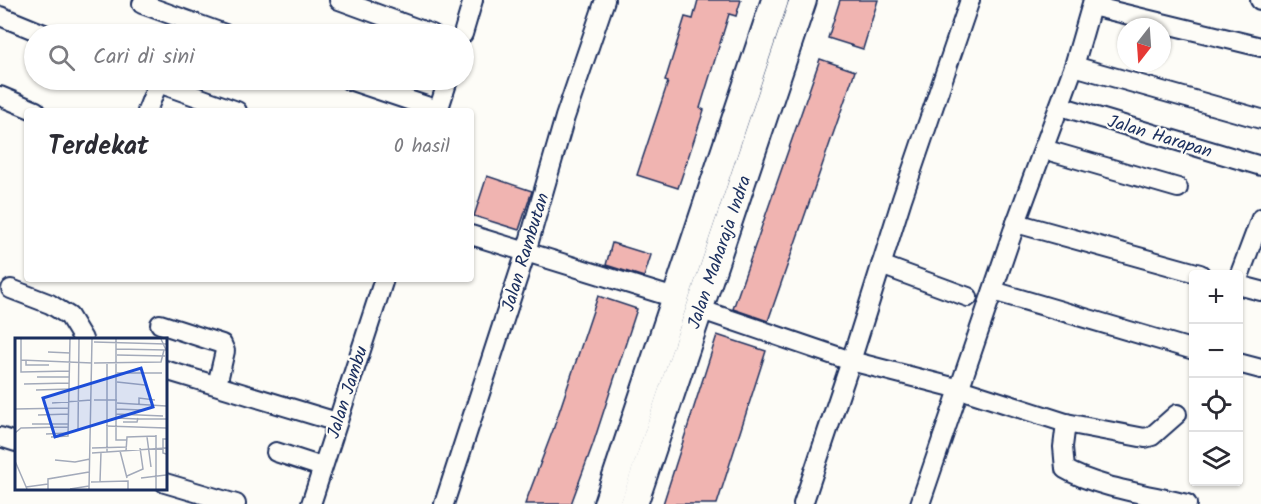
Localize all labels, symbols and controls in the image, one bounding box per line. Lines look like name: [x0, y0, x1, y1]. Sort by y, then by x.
north arrow: [1117, 18, 1171, 72]
search box: [24, 24, 474, 90]
text: Cari di sini: [93, 40, 194, 75]
icon: search: [45, 41, 78, 74]
street label: Jalan Harapan: [1104, 108, 1215, 167]
text: Terdekat: [48, 126, 149, 168]
text: 0 hasil: [394, 131, 450, 163]
street label: Jalan Maharaja Indra: [681, 172, 760, 333]
street label: Jalan Rambutan: [495, 189, 558, 315]
map controls: [1189, 270, 1243, 486]
button: +: [1189, 270, 1243, 324]
button: −: [1189, 324, 1243, 378]
inset map: [15, 338, 166, 489]
street label: Jalan Jambu: [320, 342, 377, 443]
button: locate: [1189, 378, 1243, 432]
button: layers: [1189, 432, 1243, 486]

